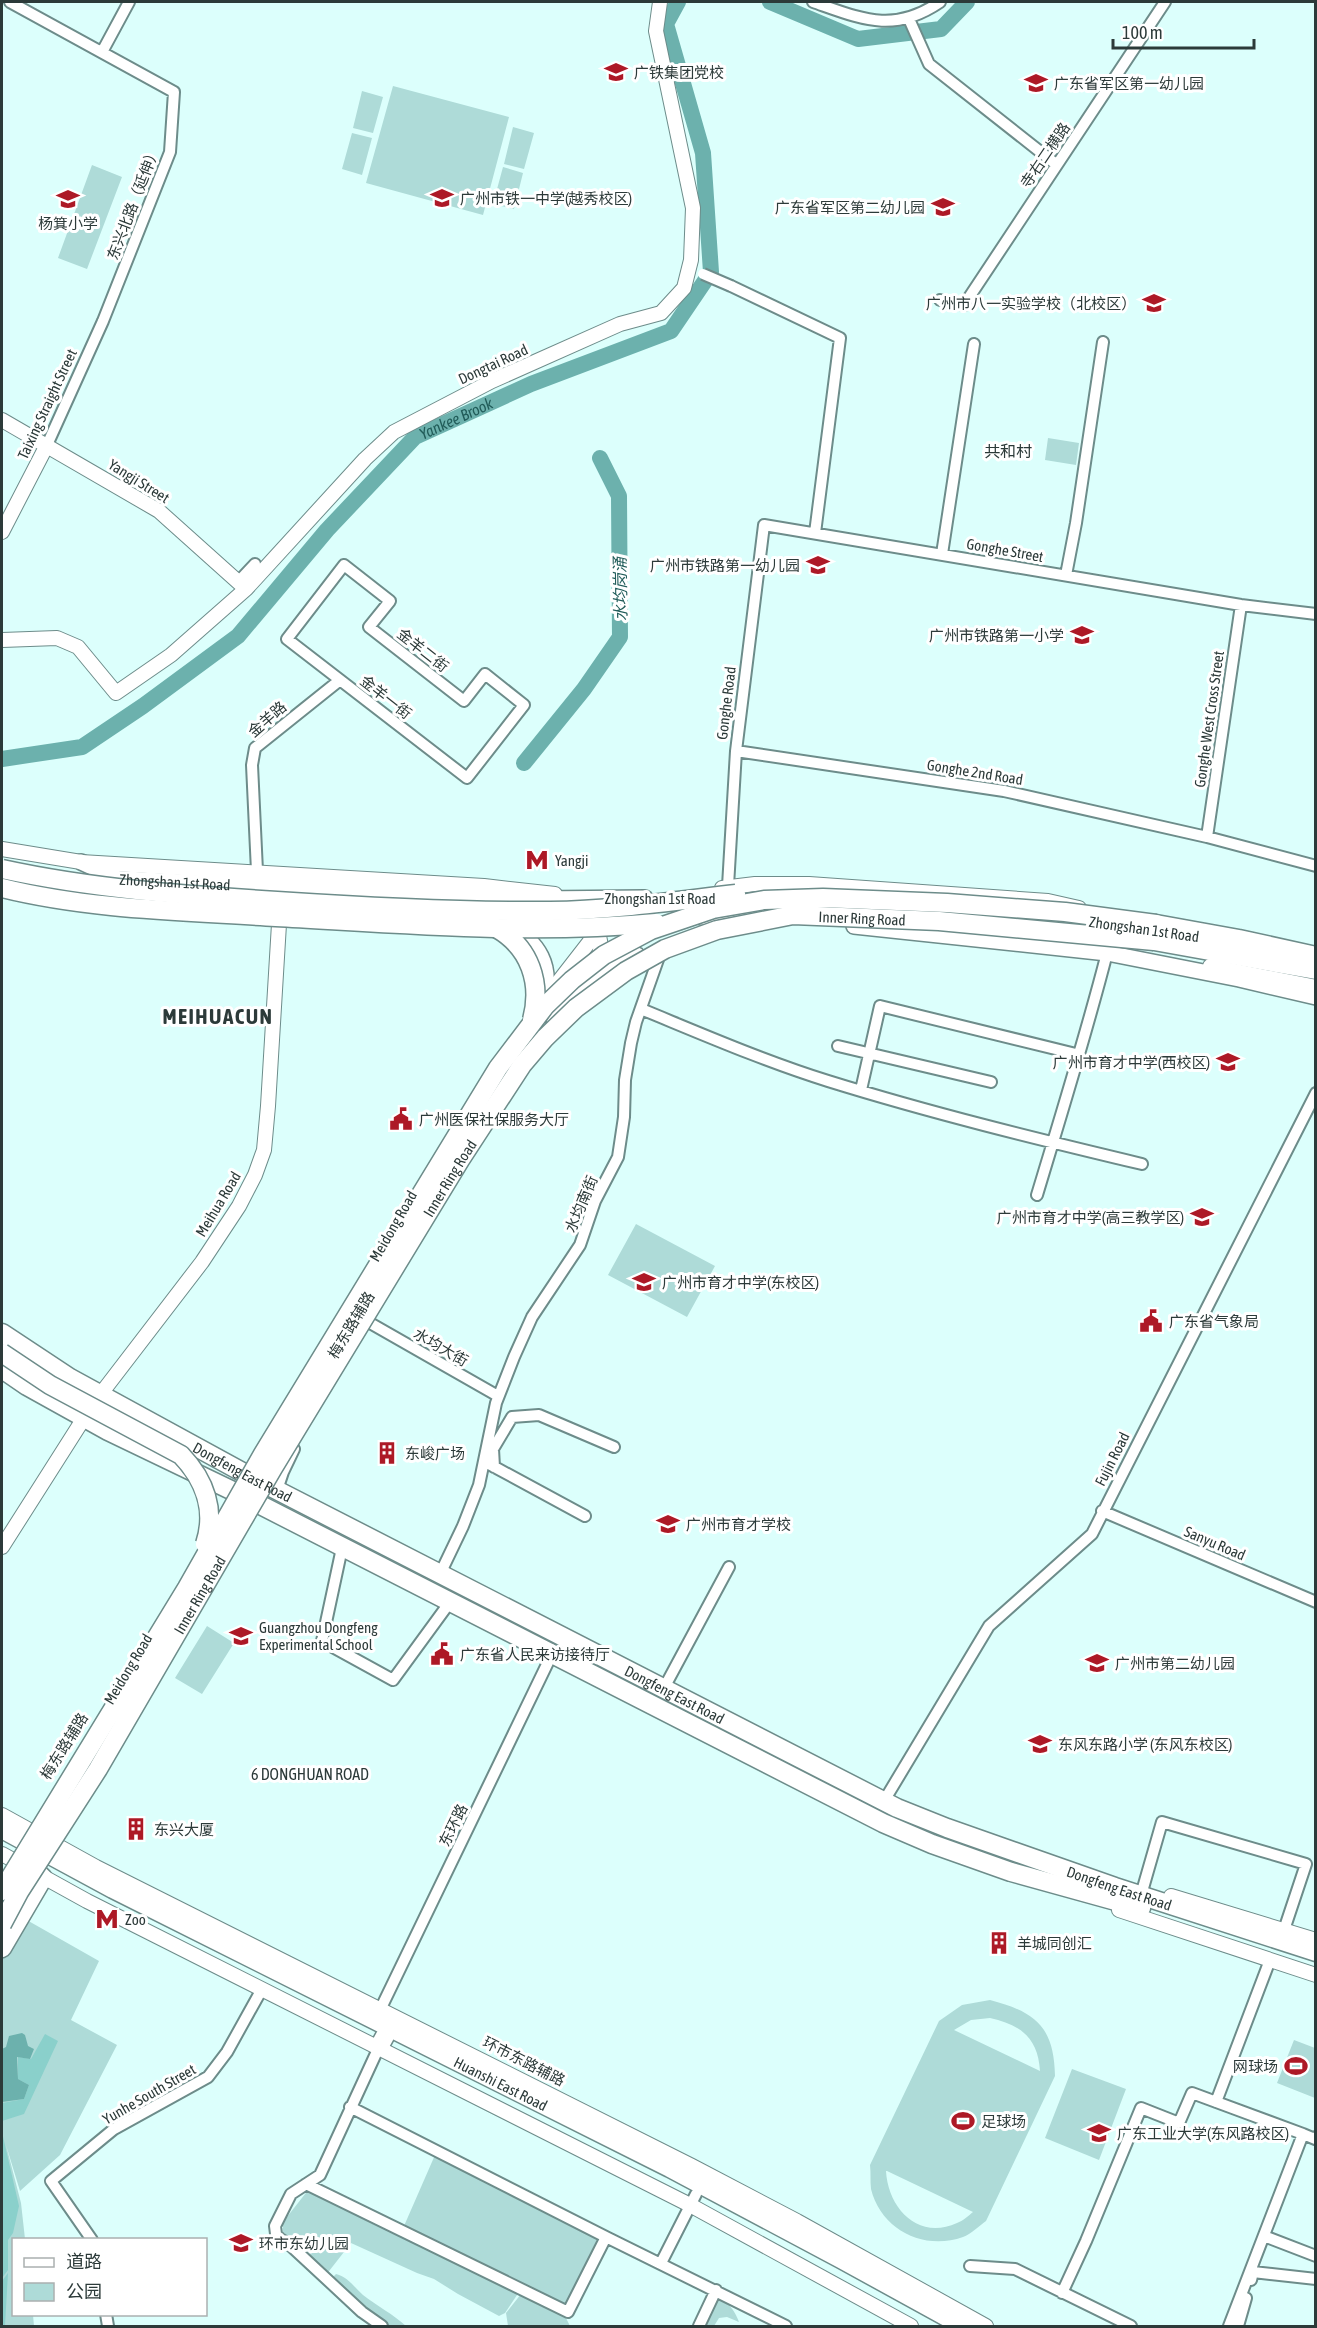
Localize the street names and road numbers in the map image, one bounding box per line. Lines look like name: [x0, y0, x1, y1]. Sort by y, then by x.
street label: 寺右二横路: [1017, 119, 1073, 191]
street label: 东兴北路（延伸）: [104, 144, 162, 262]
street label: Dongtai Road: [456, 341, 530, 387]
street label: Taixing Straight Street: [14, 346, 80, 462]
street label: Yangji Street: [106, 456, 172, 506]
street label: Gonghe Street: [965, 535, 1045, 565]
street label: 金羊二街: [394, 625, 452, 675]
street label: Gonghe West Cross Street: [1191, 650, 1227, 788]
street label: Gonghe Road: [713, 665, 739, 741]
street label: 金羊一街: [357, 672, 415, 722]
street label: 金羊路: [244, 698, 290, 740]
street label: Gonghe 2nd Road: [926, 756, 1024, 788]
street label: Zhongshan 1st Road: [119, 870, 231, 893]
street label: Zhongshan 1st Road: [604, 890, 716, 907]
street label: Inner Ring Road: [818, 908, 906, 928]
street label: Zhongshan 1st Road: [1088, 913, 1200, 945]
street label: Inner Ring Road: [419, 1136, 480, 1220]
street label: Meihua Road: [192, 1169, 244, 1239]
street label: 水均南街: [561, 1173, 601, 1235]
street label: Meidong Road: [366, 1188, 420, 1264]
street label: 梅东路辅路: [324, 1288, 378, 1362]
street label: 水均大街: [411, 1325, 471, 1369]
street label: Fujin Road: [1091, 1429, 1133, 1489]
street label: Dongfeng East Road: [190, 1438, 295, 1505]
street label: Sanyu Road: [1182, 1523, 1248, 1563]
street label: Inner Ring Road: [170, 1553, 229, 1637]
street label: Meidong Road: [100, 1631, 156, 1707]
street label: Dongfeng East Road: [622, 1662, 727, 1727]
street label: 梅东路辅路: [37, 1710, 91, 1782]
street label: 东环路: [435, 1801, 471, 1849]
street label: Dongfeng East Road: [1065, 1862, 1174, 1913]
street label: 环市东路辅路: [480, 2033, 568, 2089]
street label: Huanshi East Road: [451, 2053, 550, 2114]
street label: Yunhe South Street: [100, 2061, 198, 2127]

